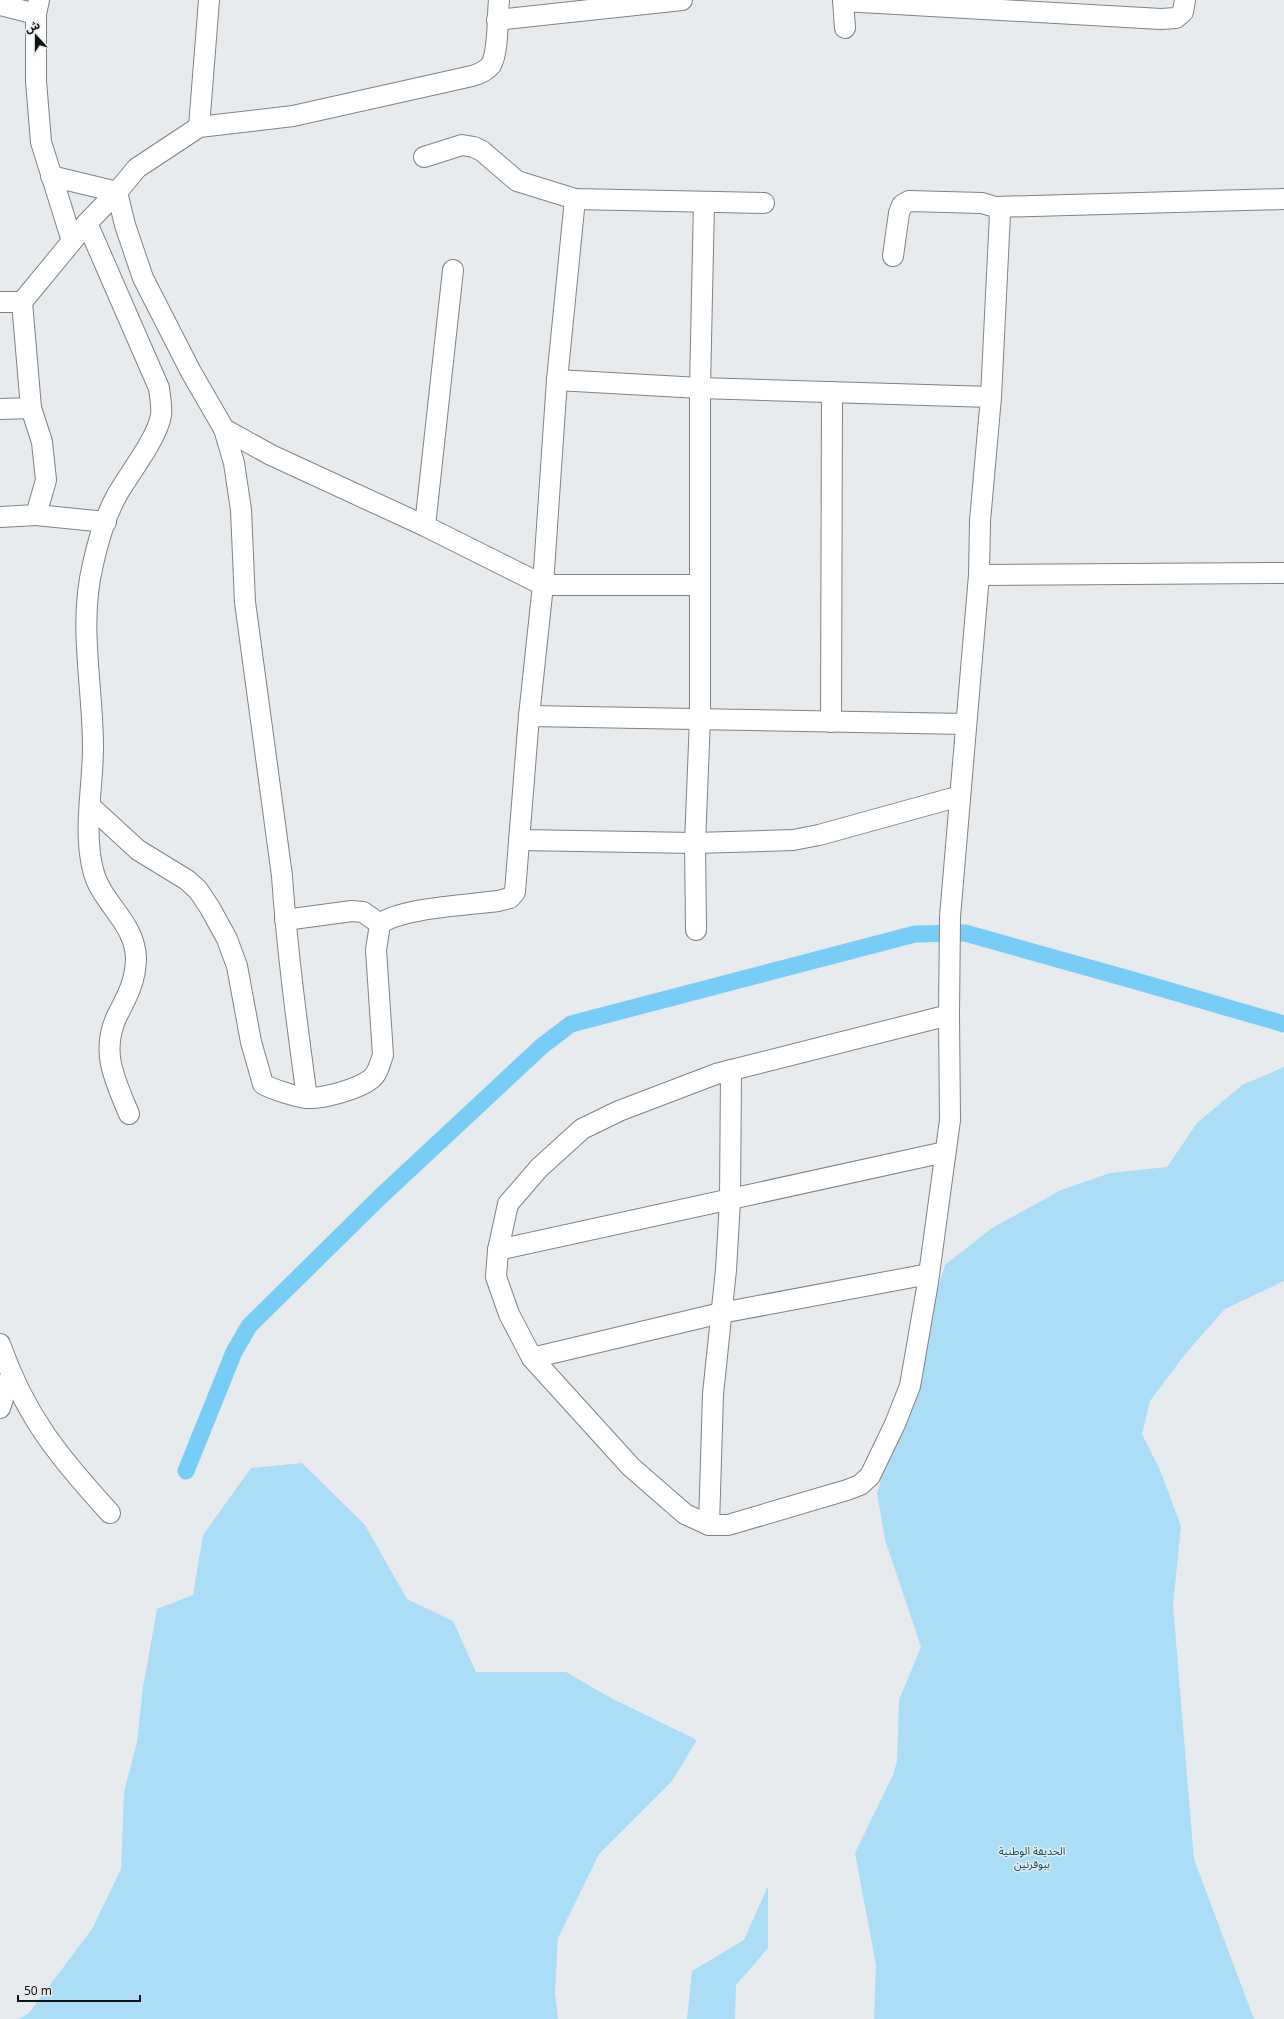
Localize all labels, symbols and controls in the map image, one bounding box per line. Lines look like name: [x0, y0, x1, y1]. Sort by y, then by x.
north arrow: [16, 16, 56, 56]
text: ش: [23, 16, 42, 36]
park label: الحديقة الوطنية ببوقرنين: [999, 1843, 1065, 1871]
scale bar: [18, 1977, 140, 2003]
text: 50 m: [24, 1982, 52, 1999]

